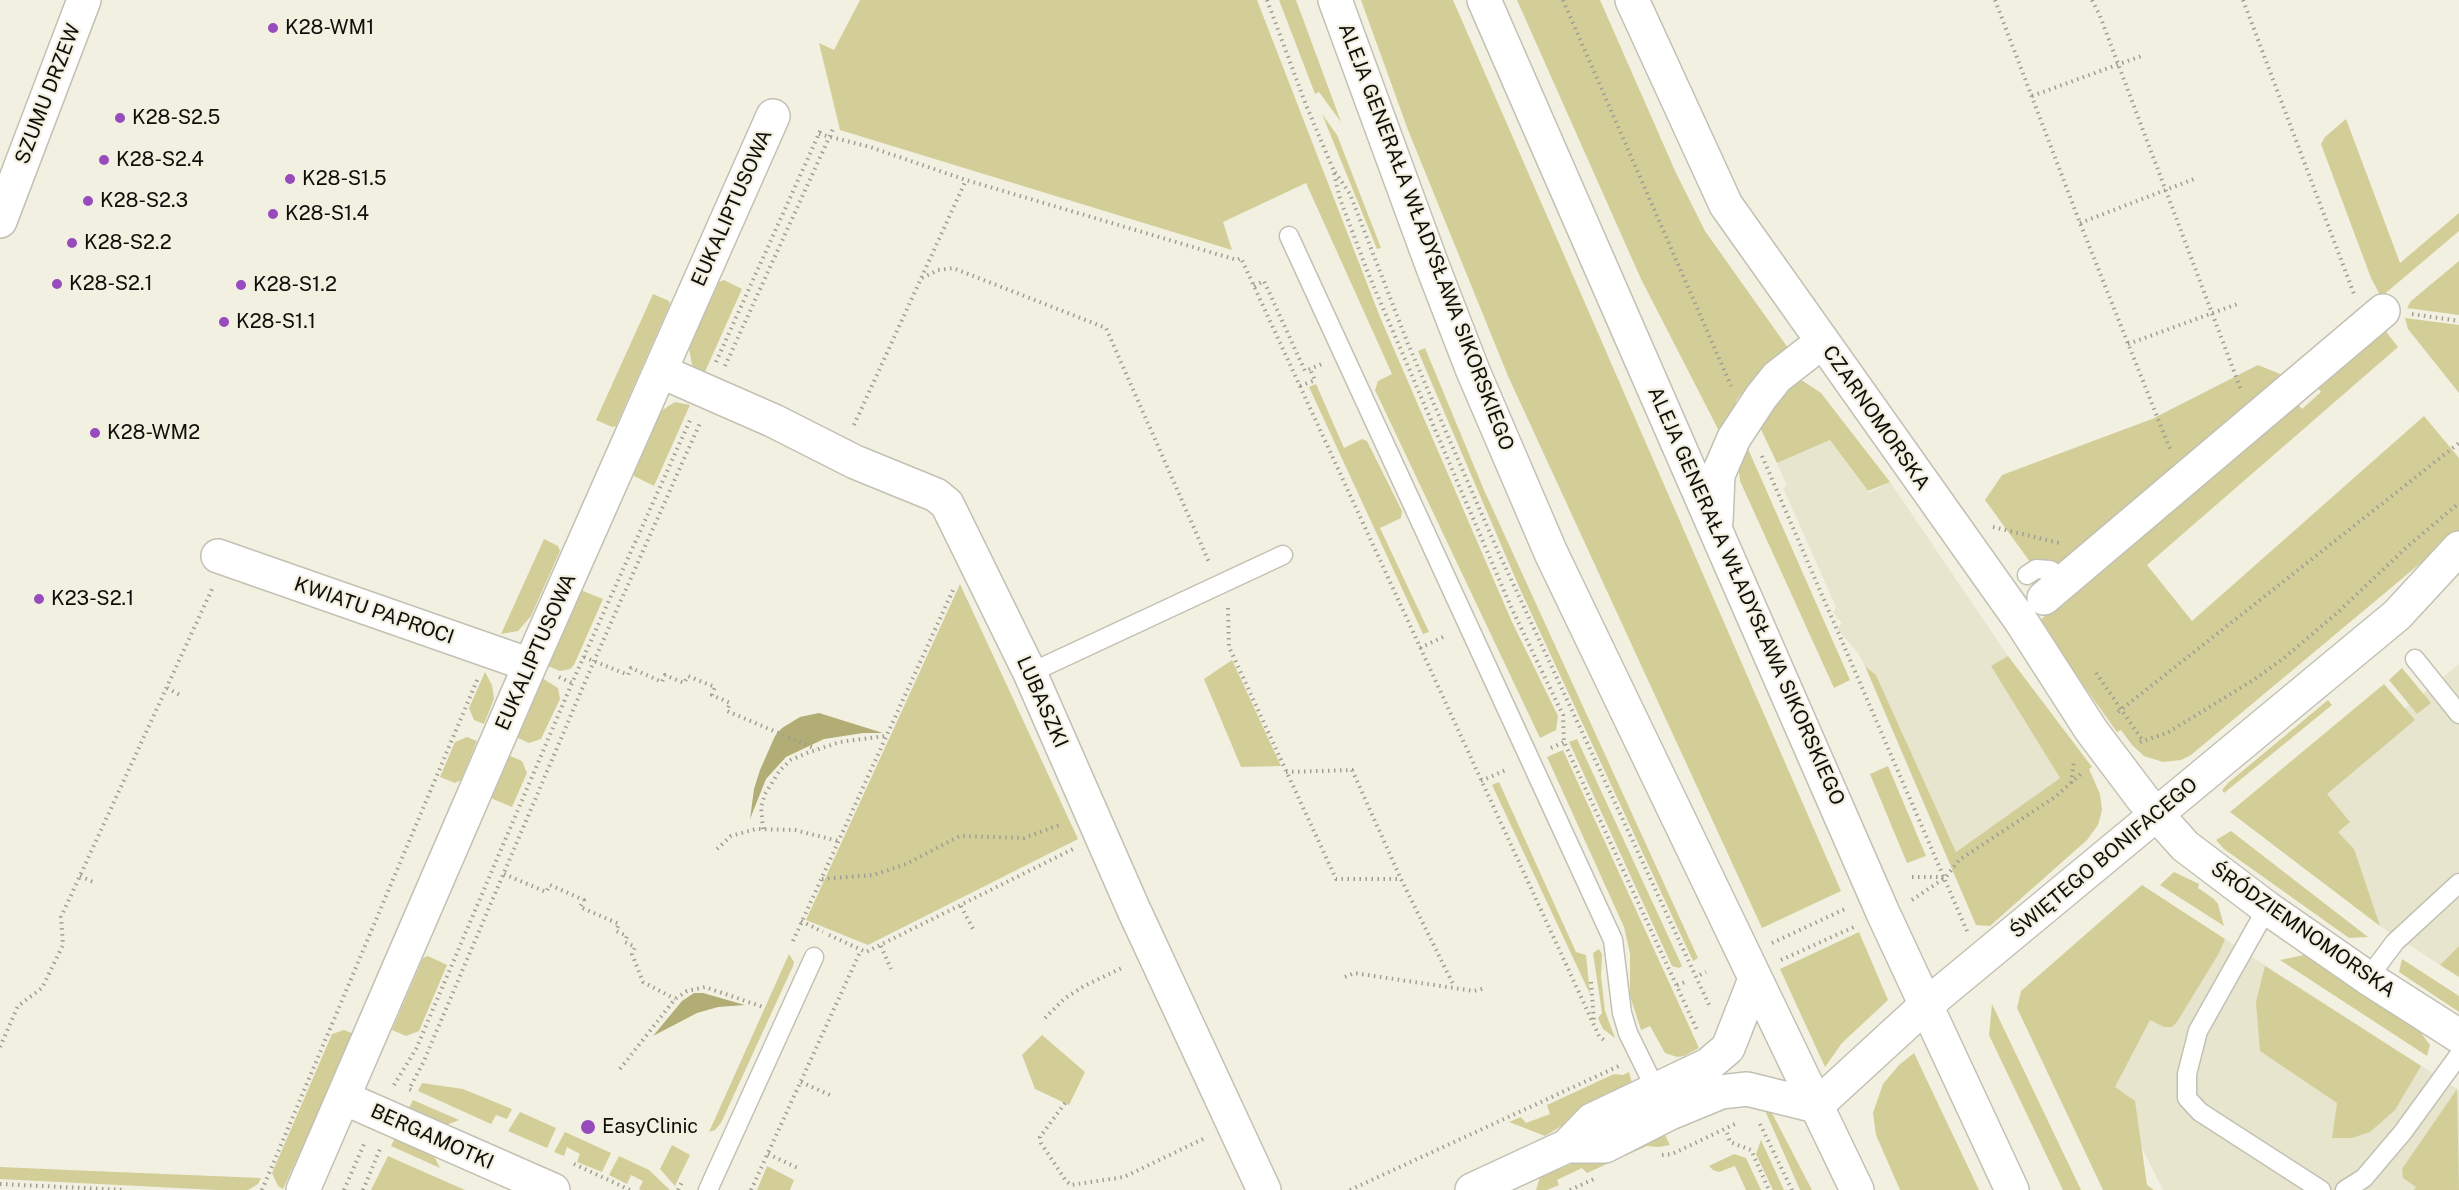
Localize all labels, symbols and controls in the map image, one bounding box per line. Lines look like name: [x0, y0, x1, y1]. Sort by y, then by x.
place label: K28-WM1: [285, 16, 374, 40]
street label: ALEJA GENERAŁA WŁADYSŁAWA SIKORSKIEGO: [1333, 20, 1519, 454]
street label: SZUMU DRZEW: [10, 21, 86, 167]
marker: K28-WM1: [266, 21, 280, 35]
place label: K28-S2.5: [132, 106, 220, 130]
marker: K28-S2.5: [113, 111, 127, 125]
street label: EUKALIPTUSOWA: [687, 126, 777, 290]
place label: K28-S2.4: [116, 148, 204, 172]
marker: K28-S2.4: [97, 153, 111, 167]
place label: K28-S1.5: [302, 167, 386, 191]
marker: K28-S1.5: [283, 172, 297, 186]
place label: K28-S2.3: [100, 189, 188, 213]
marker: K28-S2.3: [81, 194, 95, 208]
place label: K28-S1.4: [285, 202, 369, 226]
marker: K28-S1.4: [266, 207, 280, 221]
place label: K28-S2.2: [84, 231, 172, 255]
marker: K28-S2.2: [65, 236, 79, 250]
place label: K28-S2.1: [69, 272, 153, 296]
place label: K28-S1.2: [253, 273, 337, 297]
marker: K28-S2.1: [50, 277, 64, 291]
marker: K28-S1.2: [234, 278, 248, 292]
place label: K28-S1.1: [236, 310, 316, 334]
marker: K28-S1.1: [217, 315, 231, 329]
street label: CZARNOMORSKA: [1817, 341, 1935, 495]
street label: ALEJA GENERAŁA WŁADYSŁAWA SIKORSKIEGO: [1642, 383, 1850, 809]
place label: K28-WM2: [107, 421, 200, 445]
marker: K28-WM2: [88, 426, 102, 440]
street label: EUKALIPTUSOWA: [491, 570, 581, 734]
street label: KWIATU PAPROCI: [291, 572, 457, 650]
place label: K23-S2.1: [51, 587, 134, 611]
marker: K23-S2.1: [32, 592, 46, 606]
street label: LUBASZKI: [1011, 653, 1073, 751]
street label: ŚWIĘTEGO BONIFACEGO: [2005, 773, 2203, 943]
street label: ŚRÓDZIEMNOMORSKA: [2206, 857, 2400, 1003]
street label: BERGAMOTKI: [367, 1099, 497, 1175]
place label: EasyClinic: [602, 1115, 698, 1139]
marker: EasyClinic: [579, 1118, 597, 1136]

